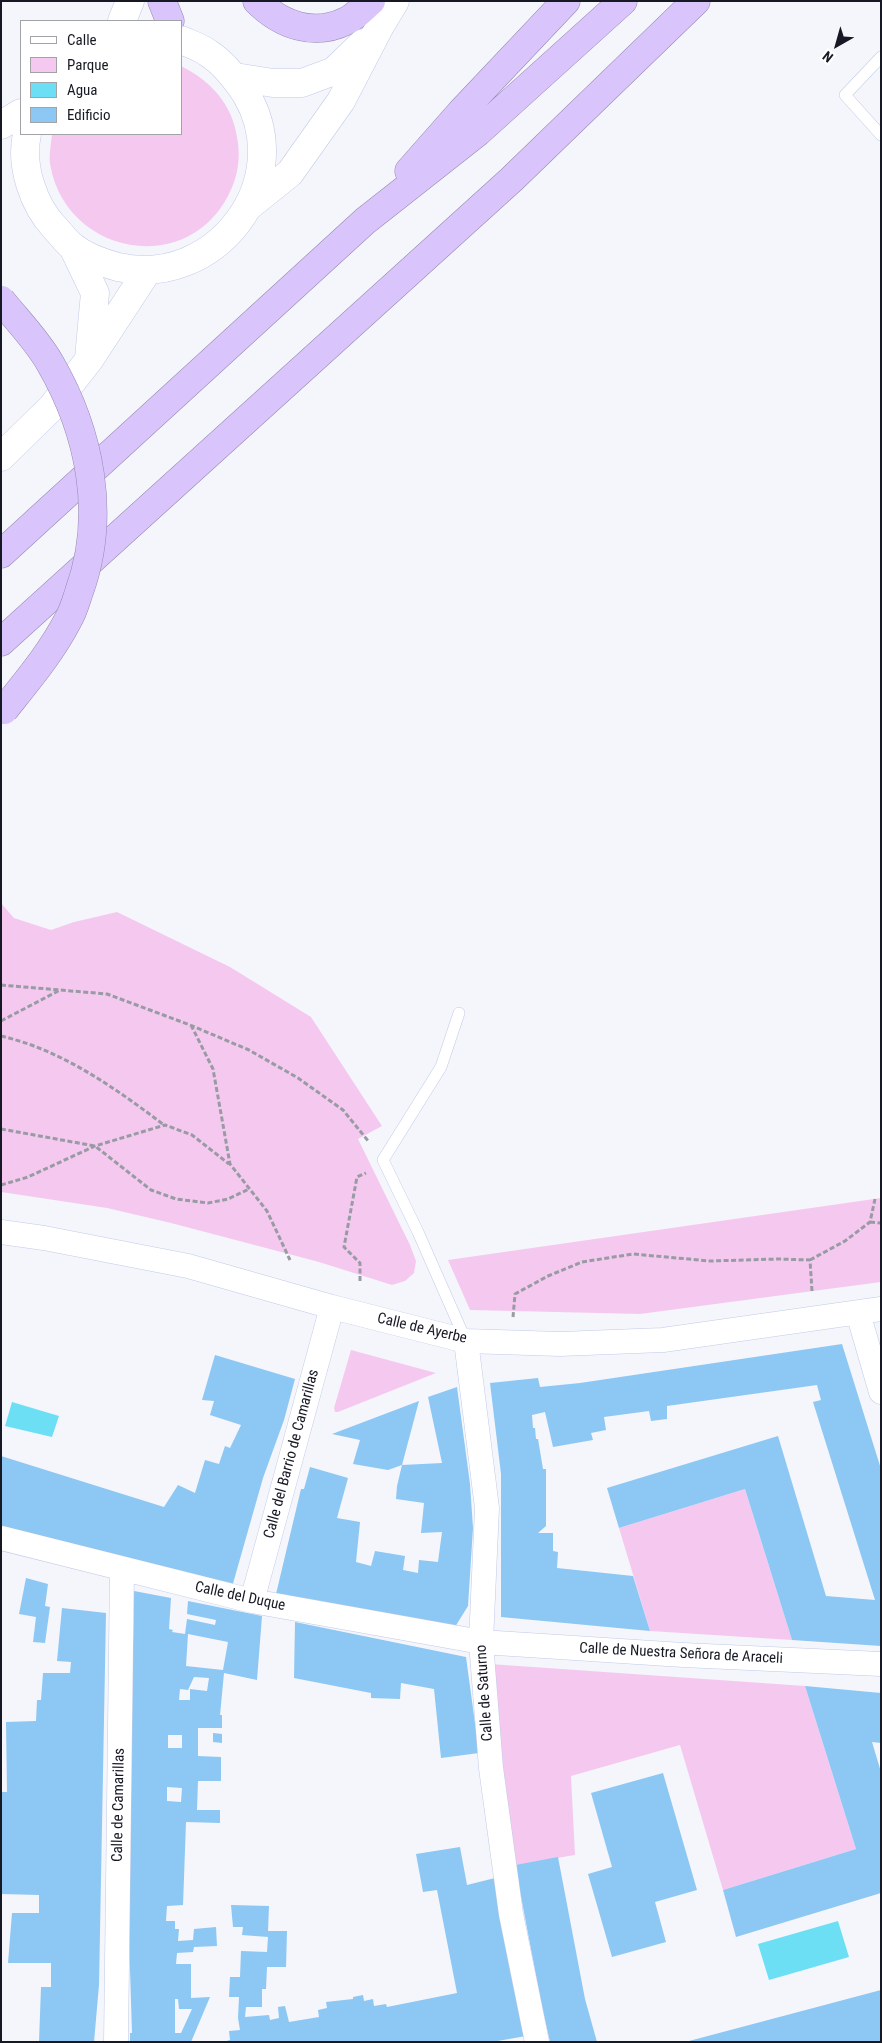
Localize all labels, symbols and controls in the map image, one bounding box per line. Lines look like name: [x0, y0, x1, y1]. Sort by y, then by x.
legend: [20, 20, 182, 135]
north arrow: [812, 20, 862, 70]
text: Calle: [67, 31, 97, 49]
text: N: [819, 48, 836, 66]
text: Parque: [67, 56, 109, 74]
text: Agua: [67, 81, 97, 99]
text: Edificio: [67, 106, 110, 124]
street label: Calle de Ayerbe: [375, 1310, 469, 1348]
street label: Calle del Barrio de Camarillas: [261, 1367, 323, 1541]
street label: Calle del Duque: [193, 1579, 287, 1615]
street label: Calle de Nuestra Señora de Araceli: [579, 1640, 783, 1668]
street label: Calle de Saturno: [473, 1644, 497, 1742]
street label: Calle de Camarillas: [109, 1748, 129, 1862]

